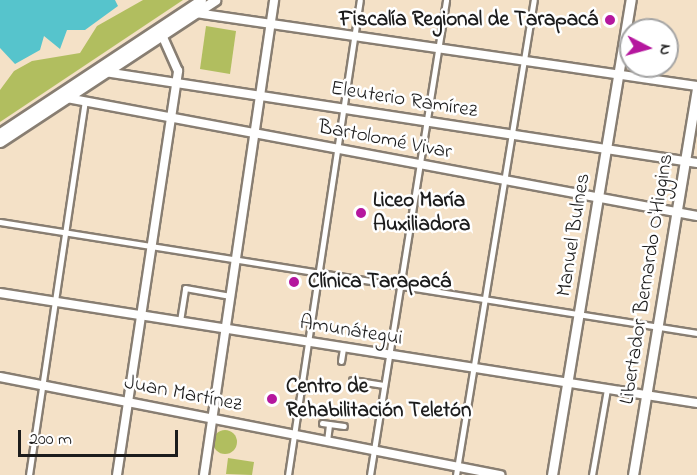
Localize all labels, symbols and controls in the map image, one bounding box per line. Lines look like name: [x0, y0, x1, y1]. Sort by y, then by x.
place label: Fiscalía Regional de Tarapacá: [339, 7, 598, 33]
marker: Fiscalía Regional de Tarapacá: [603, 13, 617, 27]
north arrow: [619, 18, 679, 78]
text: N: [652, 43, 677, 56]
street label: Eleuterio Ramírez: [329, 76, 479, 124]
street label: Bartolomé Vivar: [316, 115, 454, 165]
street label: Libertador Bernardo O'Higgins: [615, 152, 679, 406]
street label: Manuel Bulnes: [552, 171, 596, 299]
place label: Liceo María Auxiliadora: [373, 188, 470, 238]
marker: Liceo María Auxiliadora: [354, 206, 368, 220]
place label: Clínica Tarapacá: [308, 269, 451, 295]
marker: Clínica Tarapacá: [285, 273, 303, 291]
street label: Amunátegui: [298, 310, 404, 352]
street label: Juan Martínez: [122, 370, 244, 418]
place label: Centro de Rehabilitación Teletón: [286, 374, 471, 424]
marker: Centro de Rehabilitación Teletón: [263, 390, 281, 408]
scale bar: [21, 418, 182, 456]
text: 200 m: [29, 427, 72, 453]

